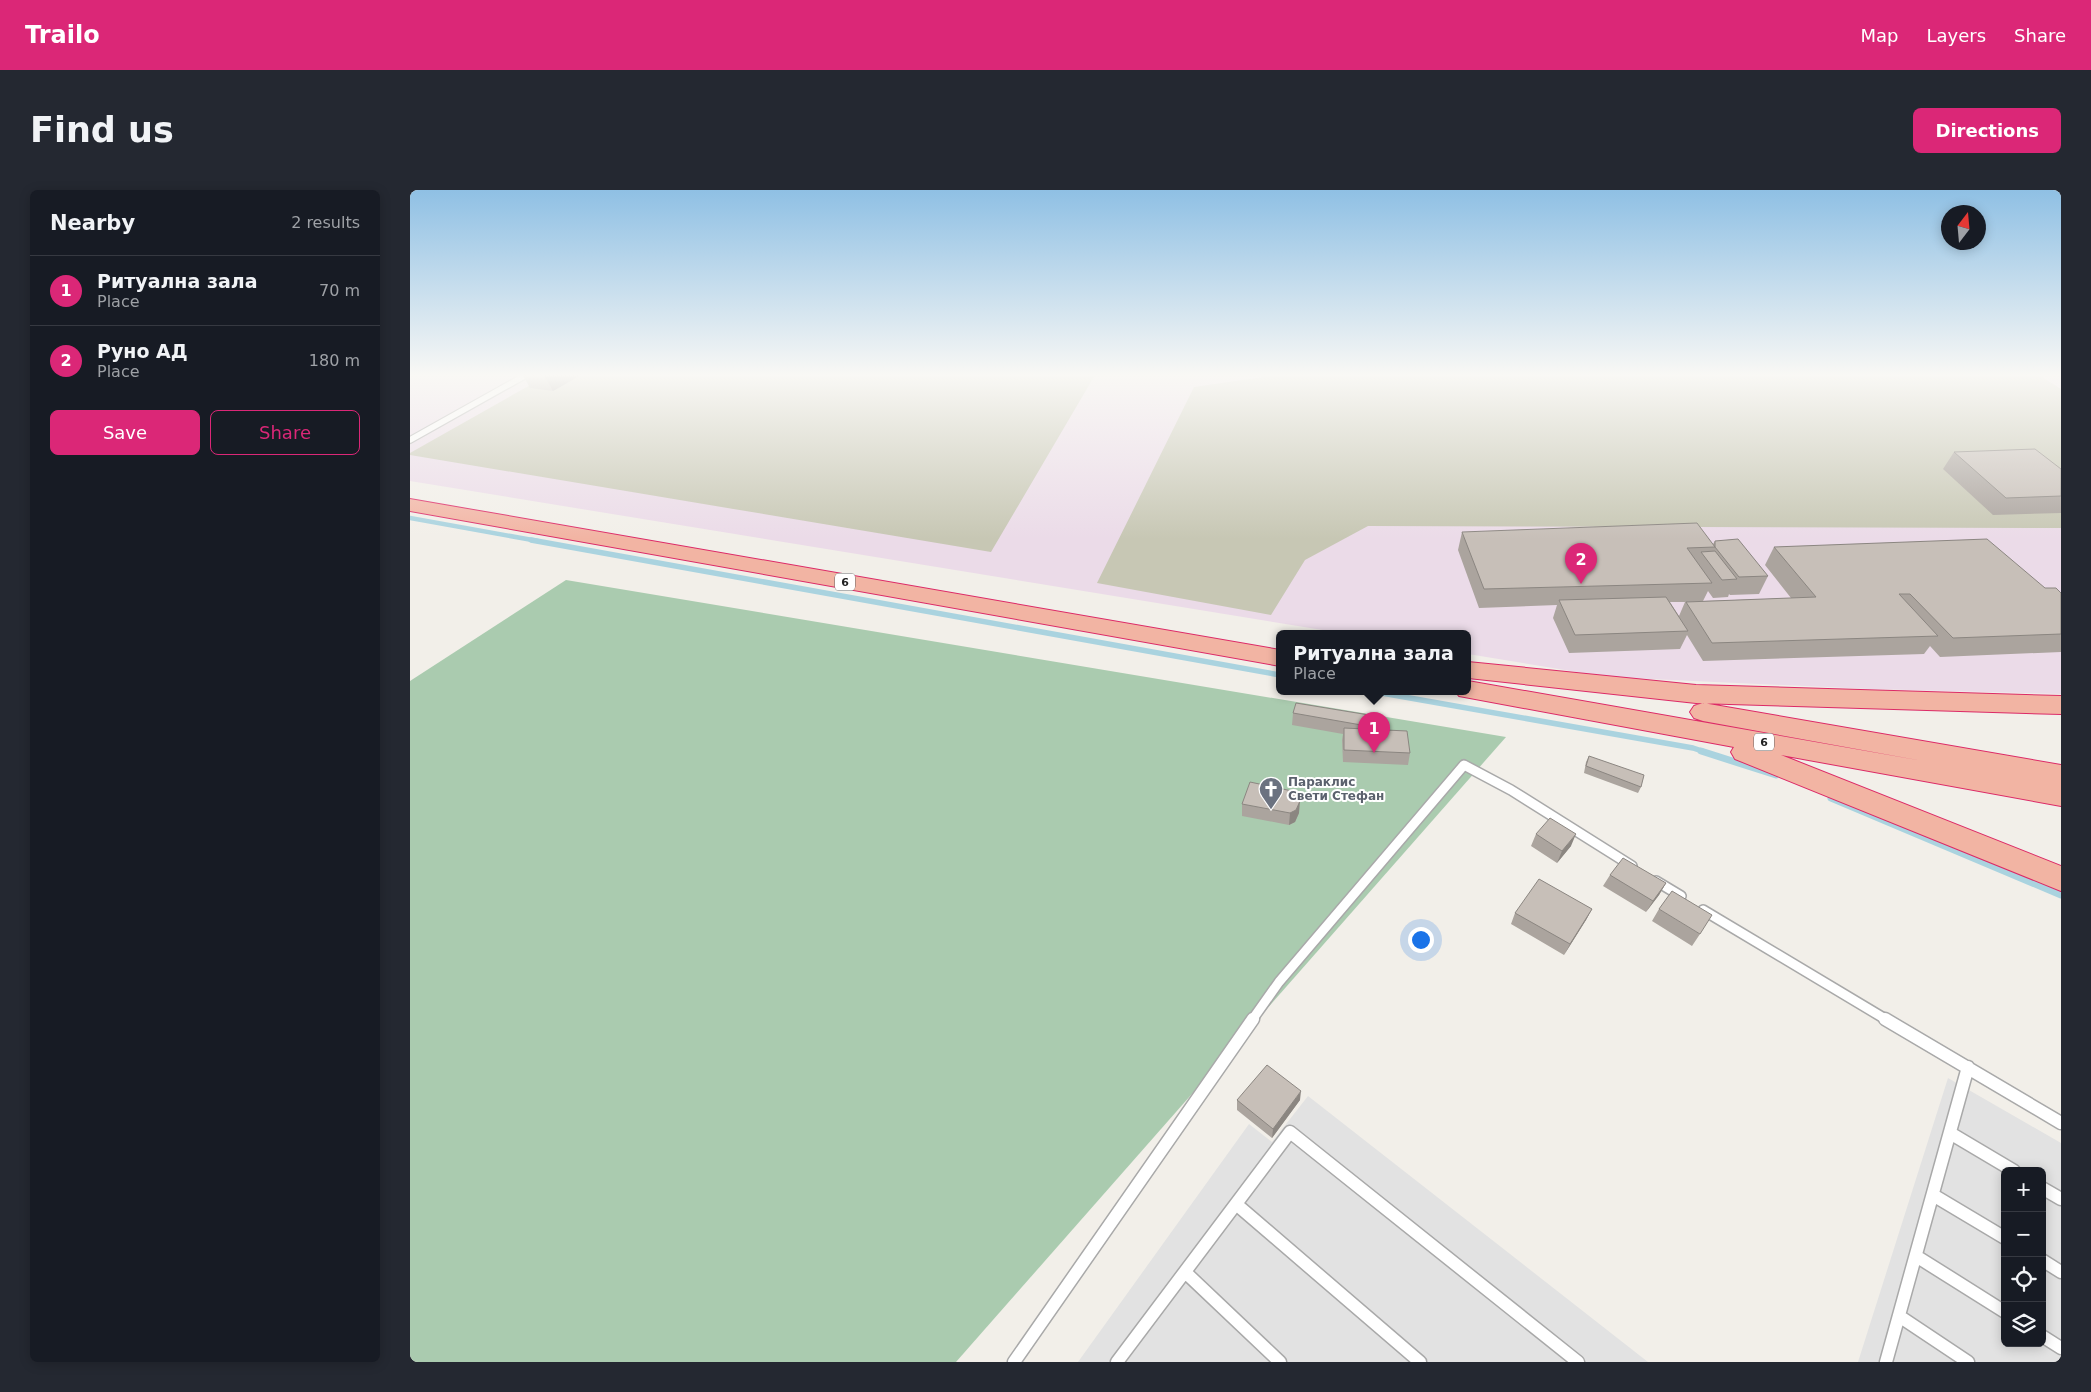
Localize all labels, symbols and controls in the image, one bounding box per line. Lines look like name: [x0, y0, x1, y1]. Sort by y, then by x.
text: Trailo: [25, 21, 100, 49]
text: Map: [1860, 25, 1898, 46]
text: Layers: [1926, 25, 1986, 46]
text: Share: [2014, 25, 2066, 46]
button: Directions: [1913, 108, 2061, 153]
text: Find us: [30, 110, 174, 150]
north arrow: [1941, 205, 1986, 250]
text: Nearby: [50, 211, 135, 235]
text: 2 results: [291, 213, 360, 232]
text: Ритуална зала: [97, 270, 258, 292]
text: 1: [60, 281, 72, 300]
text: 70 m: [319, 281, 360, 300]
text: Place: [97, 292, 140, 311]
text: Руно АД: [97, 340, 188, 362]
text: 2: [60, 351, 72, 370]
text: 180 m: [309, 351, 360, 370]
text: Place: [97, 362, 140, 381]
button: Save: [50, 410, 200, 455]
button: Share: [210, 410, 360, 455]
pin: 2: [1565, 543, 1597, 584]
road number: 6: [835, 574, 855, 591]
popup: [1276, 630, 1471, 695]
text: Ритуална зала: [1293, 642, 1454, 664]
text: Place: [1293, 664, 1336, 683]
pin: 1: [1358, 712, 1390, 753]
road number: 6: [1754, 734, 1774, 750]
place label: Параклис Свети Стефан: [1288, 775, 1384, 803]
church icon: Параклис Свети Стефан: [1258, 776, 1284, 810]
your location: [1408, 927, 1434, 953]
map controls: [2001, 1167, 2046, 1347]
button: +: [2001, 1167, 2046, 1212]
button: −: [2001, 1212, 2046, 1257]
button: locate: [2001, 1257, 2046, 1302]
button: layers: [2001, 1302, 2046, 1347]

